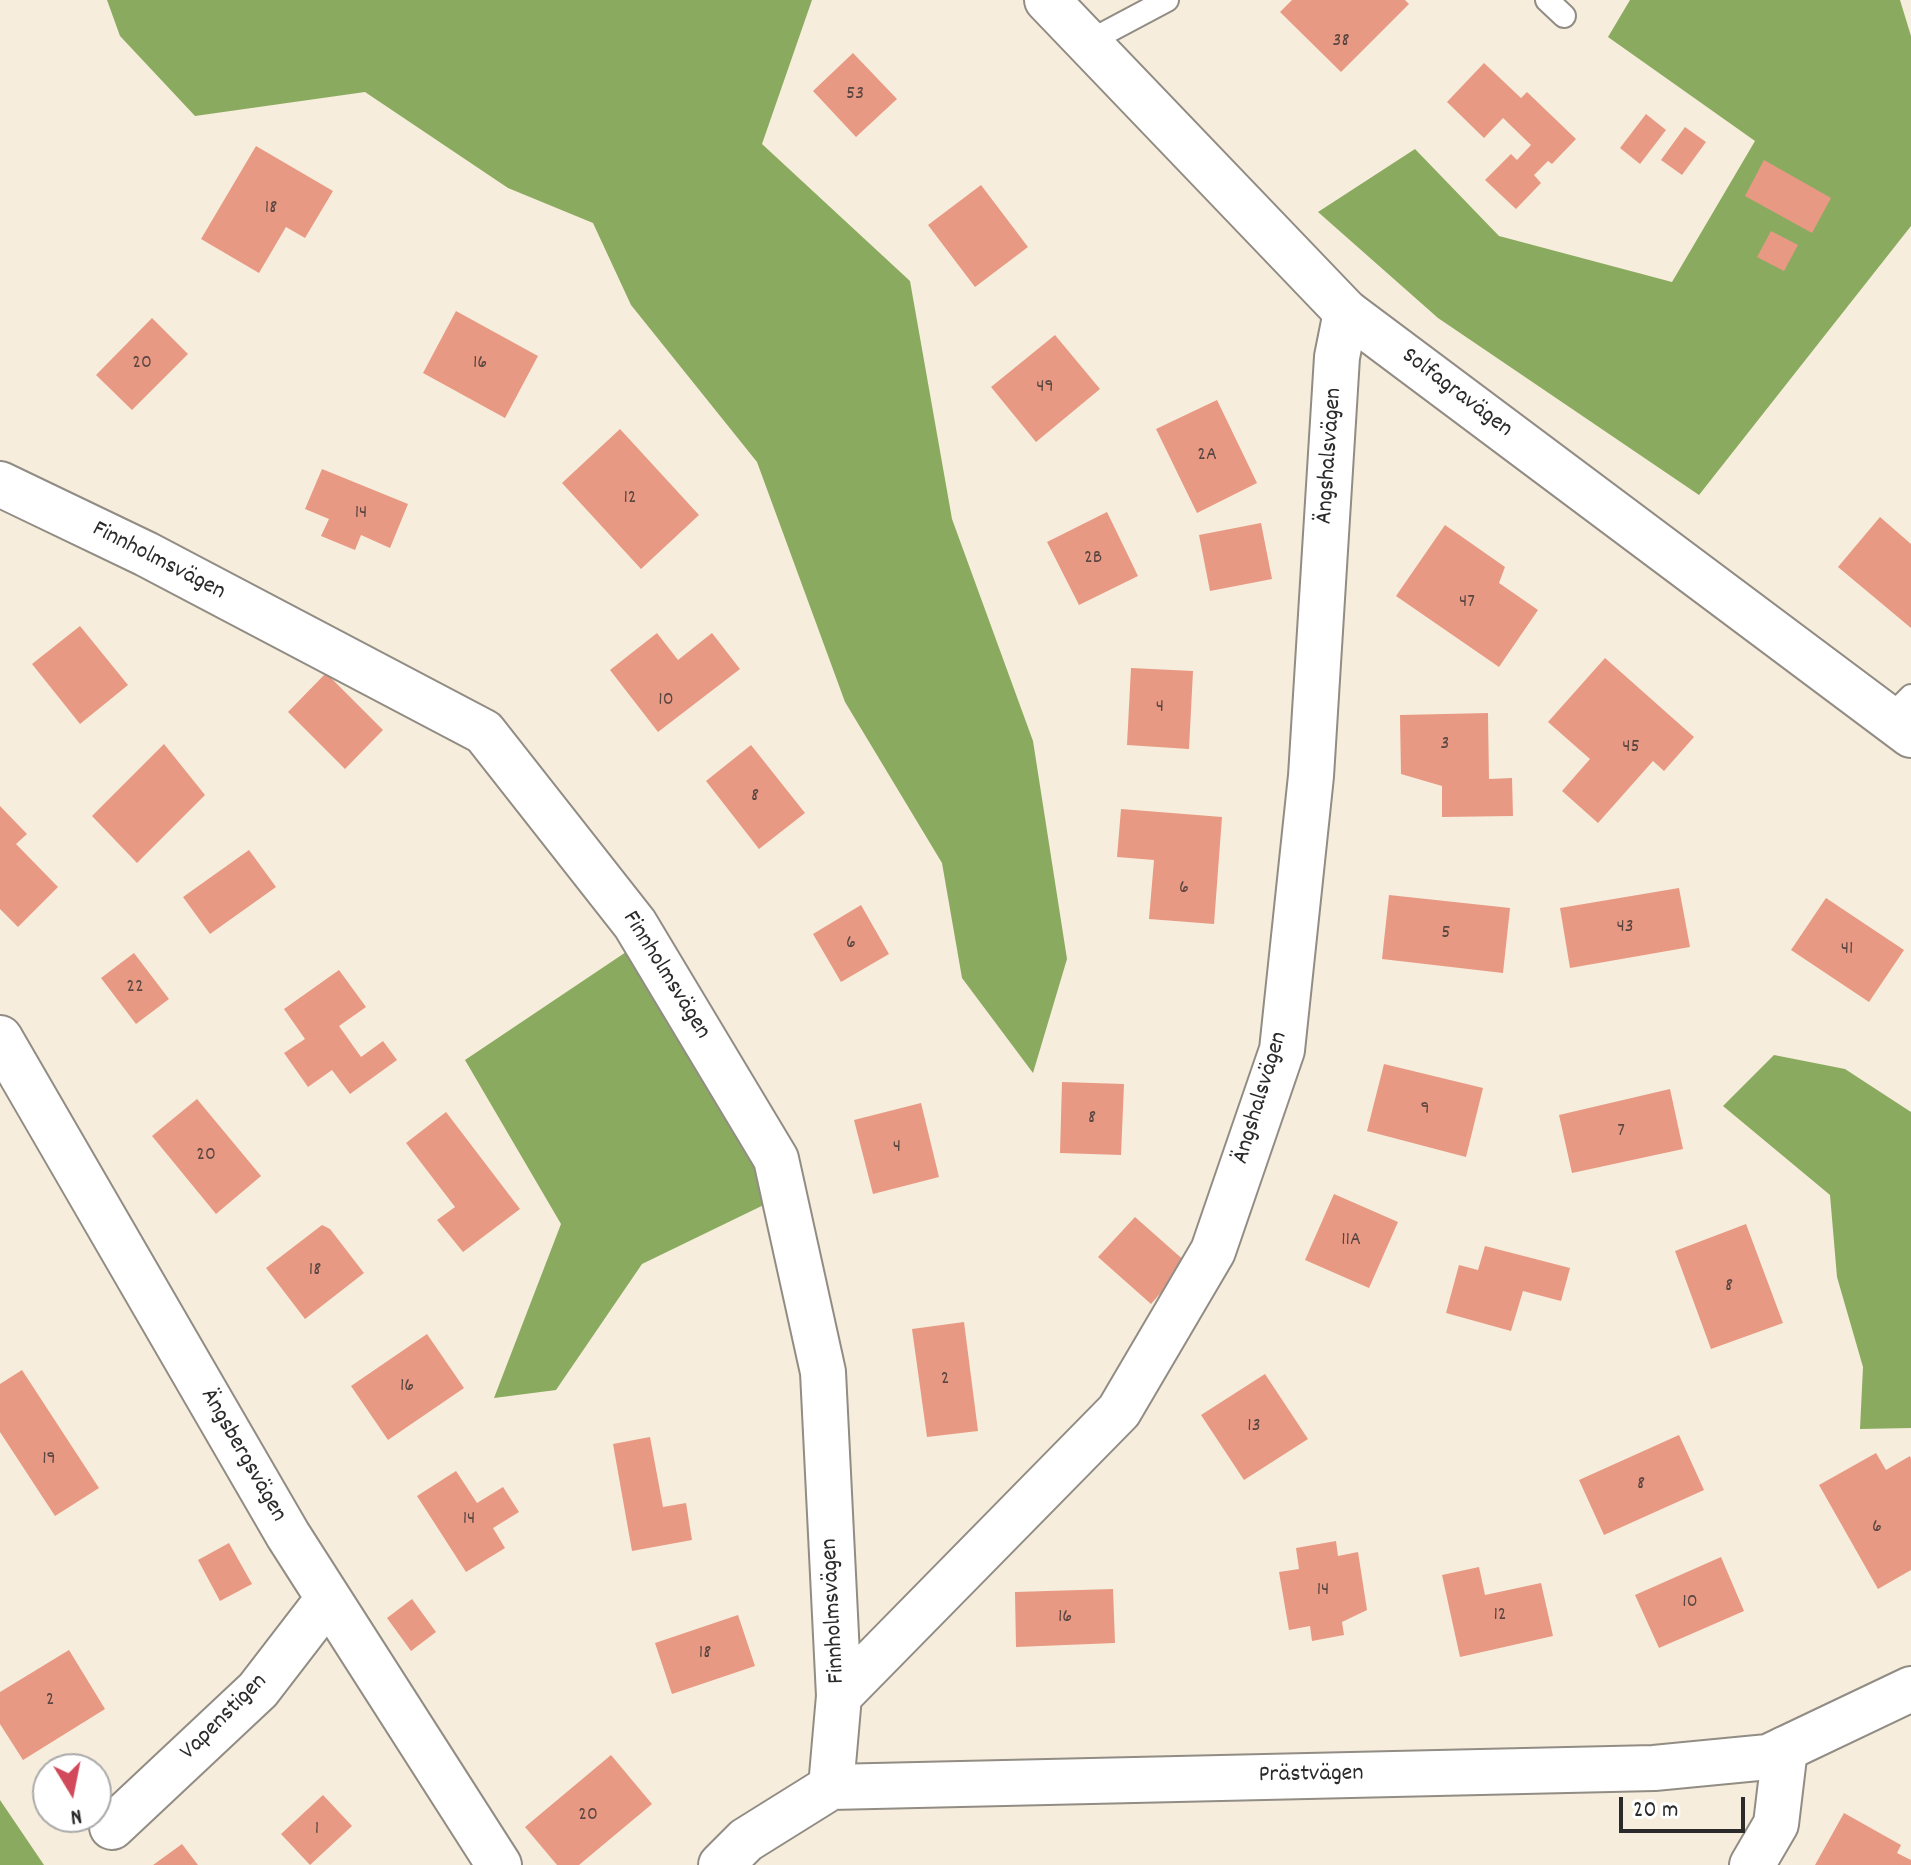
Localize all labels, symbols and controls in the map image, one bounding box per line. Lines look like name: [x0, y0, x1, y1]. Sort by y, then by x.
house number: 38: [1333, 30, 1349, 54]
house number: 53: [846, 83, 864, 107]
house number: 18: [265, 197, 277, 221]
street label: Solfagravägen: [1395, 343, 1517, 445]
house number: 20: [132, 352, 152, 376]
house number: 16: [473, 352, 487, 376]
house number: 49: [1036, 376, 1054, 400]
street label: Ängshalsvägen: [1312, 387, 1350, 525]
house number: 2A: [1197, 444, 1217, 468]
house number: 12: [623, 487, 637, 511]
house number: 14: [355, 502, 367, 526]
street label: Finnholmsvägen: [87, 516, 229, 608]
house number: 2B: [1084, 547, 1102, 571]
house number: 47: [1459, 591, 1475, 615]
house number: 10: [658, 689, 674, 713]
house number: 4: [1156, 696, 1164, 720]
house number: 3: [1441, 733, 1449, 757]
house number: 45: [1622, 736, 1640, 760]
house number: 8: [751, 785, 759, 809]
house number: 6: [1179, 877, 1189, 901]
street label: Finnholmsvägen: [614, 907, 716, 1045]
house number: 43: [1616, 916, 1634, 940]
house number: 5: [1441, 922, 1451, 946]
house number: 6: [846, 932, 856, 956]
house number: 41: [1841, 938, 1853, 962]
house number: 22: [126, 976, 144, 1000]
street label: Ängshalsvägen: [1228, 1029, 1296, 1167]
house number: 9: [1420, 1098, 1430, 1122]
house number: 8: [1088, 1107, 1096, 1131]
house number: 7: [1617, 1120, 1625, 1144]
house number: 4: [893, 1136, 901, 1160]
house number: 20: [196, 1144, 216, 1168]
house number: 11A: [1341, 1229, 1361, 1253]
house number: 18: [309, 1259, 321, 1283]
house number: 8: [1725, 1275, 1733, 1299]
house number: 2: [941, 1368, 949, 1392]
house number: 16: [400, 1375, 414, 1399]
street label: Ängsbergsvägen: [192, 1384, 292, 1528]
house number: 13: [1247, 1415, 1261, 1439]
house number: 19: [42, 1448, 56, 1472]
house number: 8: [1637, 1473, 1645, 1497]
house number: 14: [463, 1508, 475, 1532]
house number: 6: [1872, 1516, 1882, 1540]
street label: Finnholmsvägen: [817, 1538, 853, 1684]
house number: 14: [1317, 1579, 1329, 1603]
house number: 10: [1682, 1591, 1698, 1615]
house number: 12: [1493, 1604, 1507, 1628]
house number: 16: [1058, 1606, 1072, 1630]
house number: 18: [699, 1642, 711, 1666]
street label: Vapenstigen: [176, 1669, 274, 1767]
house number: 2: [46, 1689, 54, 1713]
north arrow: [32, 1753, 112, 1833]
street label: Prästvägen: [1258, 1761, 1364, 1791]
scale bar: [1623, 1781, 1749, 1831]
text: 20 m: [1633, 1794, 1679, 1828]
text: N: [68, 1799, 84, 1831]
house number: 20: [578, 1804, 598, 1828]
house number: 1: [315, 1818, 319, 1842]

